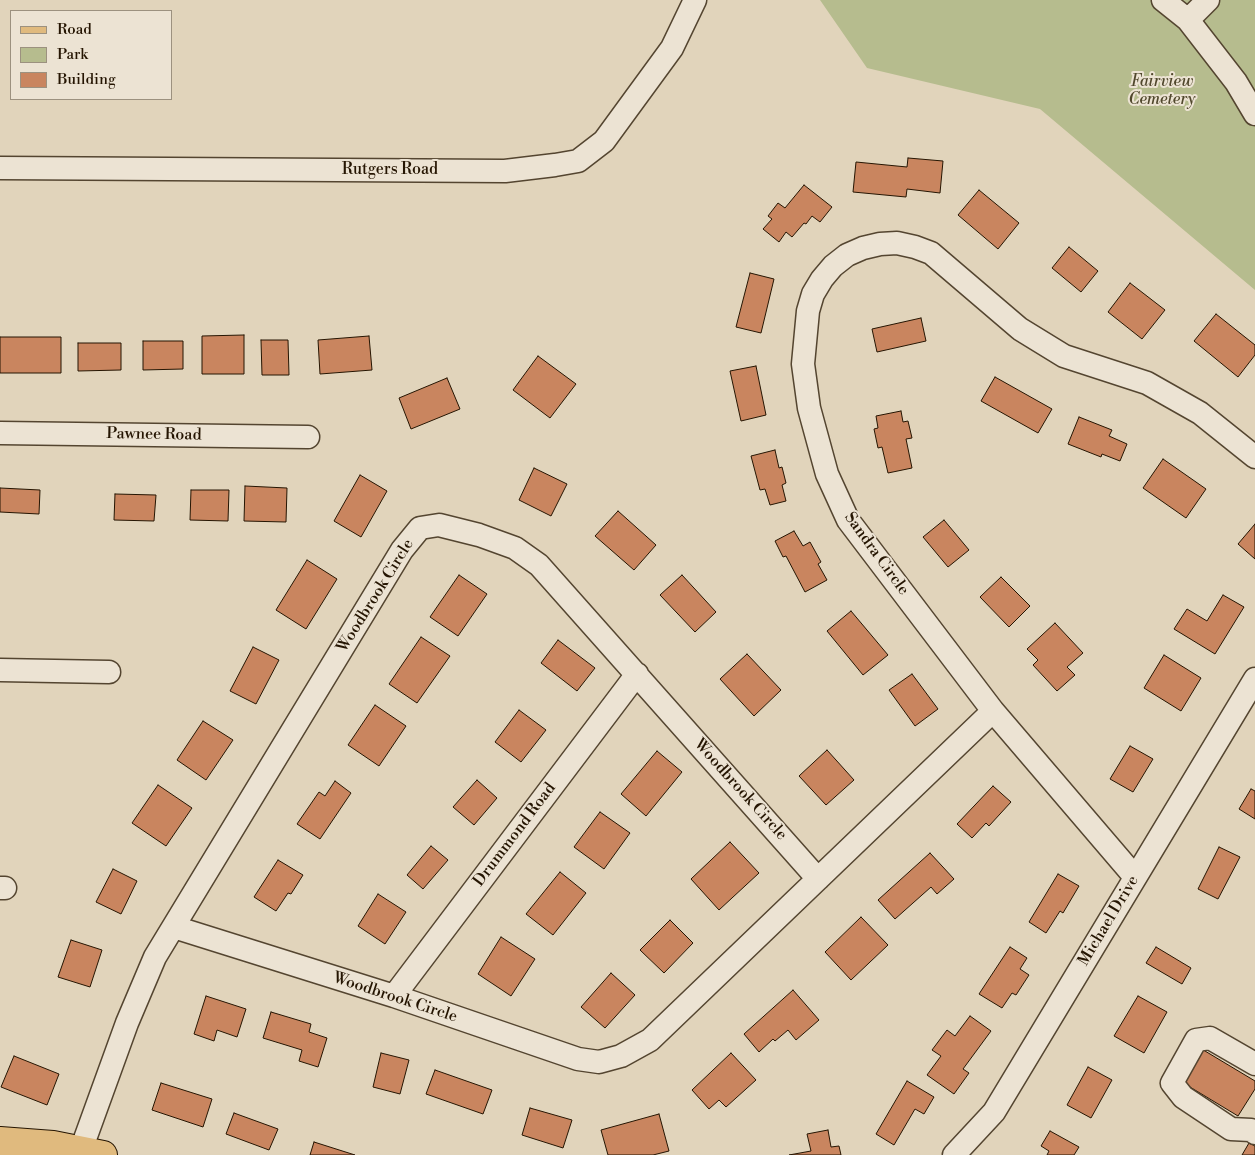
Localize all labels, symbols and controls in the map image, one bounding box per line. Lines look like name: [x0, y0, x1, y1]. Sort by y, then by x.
legend: [10, 10, 172, 100]
text: Road: [57, 20, 92, 39]
text: Park: [57, 45, 88, 64]
text: Building: [57, 70, 116, 89]
park label: Fairview Cemetery: [1128, 72, 1196, 110]
street label: Rutgers Road: [342, 160, 438, 180]
street label: Pawnee Road: [106, 425, 202, 445]
street label: Sandra Circle: [839, 509, 913, 599]
street label: Woodbrook Circle: [333, 536, 419, 656]
street label: Woodbrook Circle: [689, 735, 791, 845]
street label: Drummond Road: [470, 779, 560, 891]
street label: Michael Drive: [1075, 872, 1143, 970]
street label: Woodbrook Circle: [330, 969, 460, 1027]

